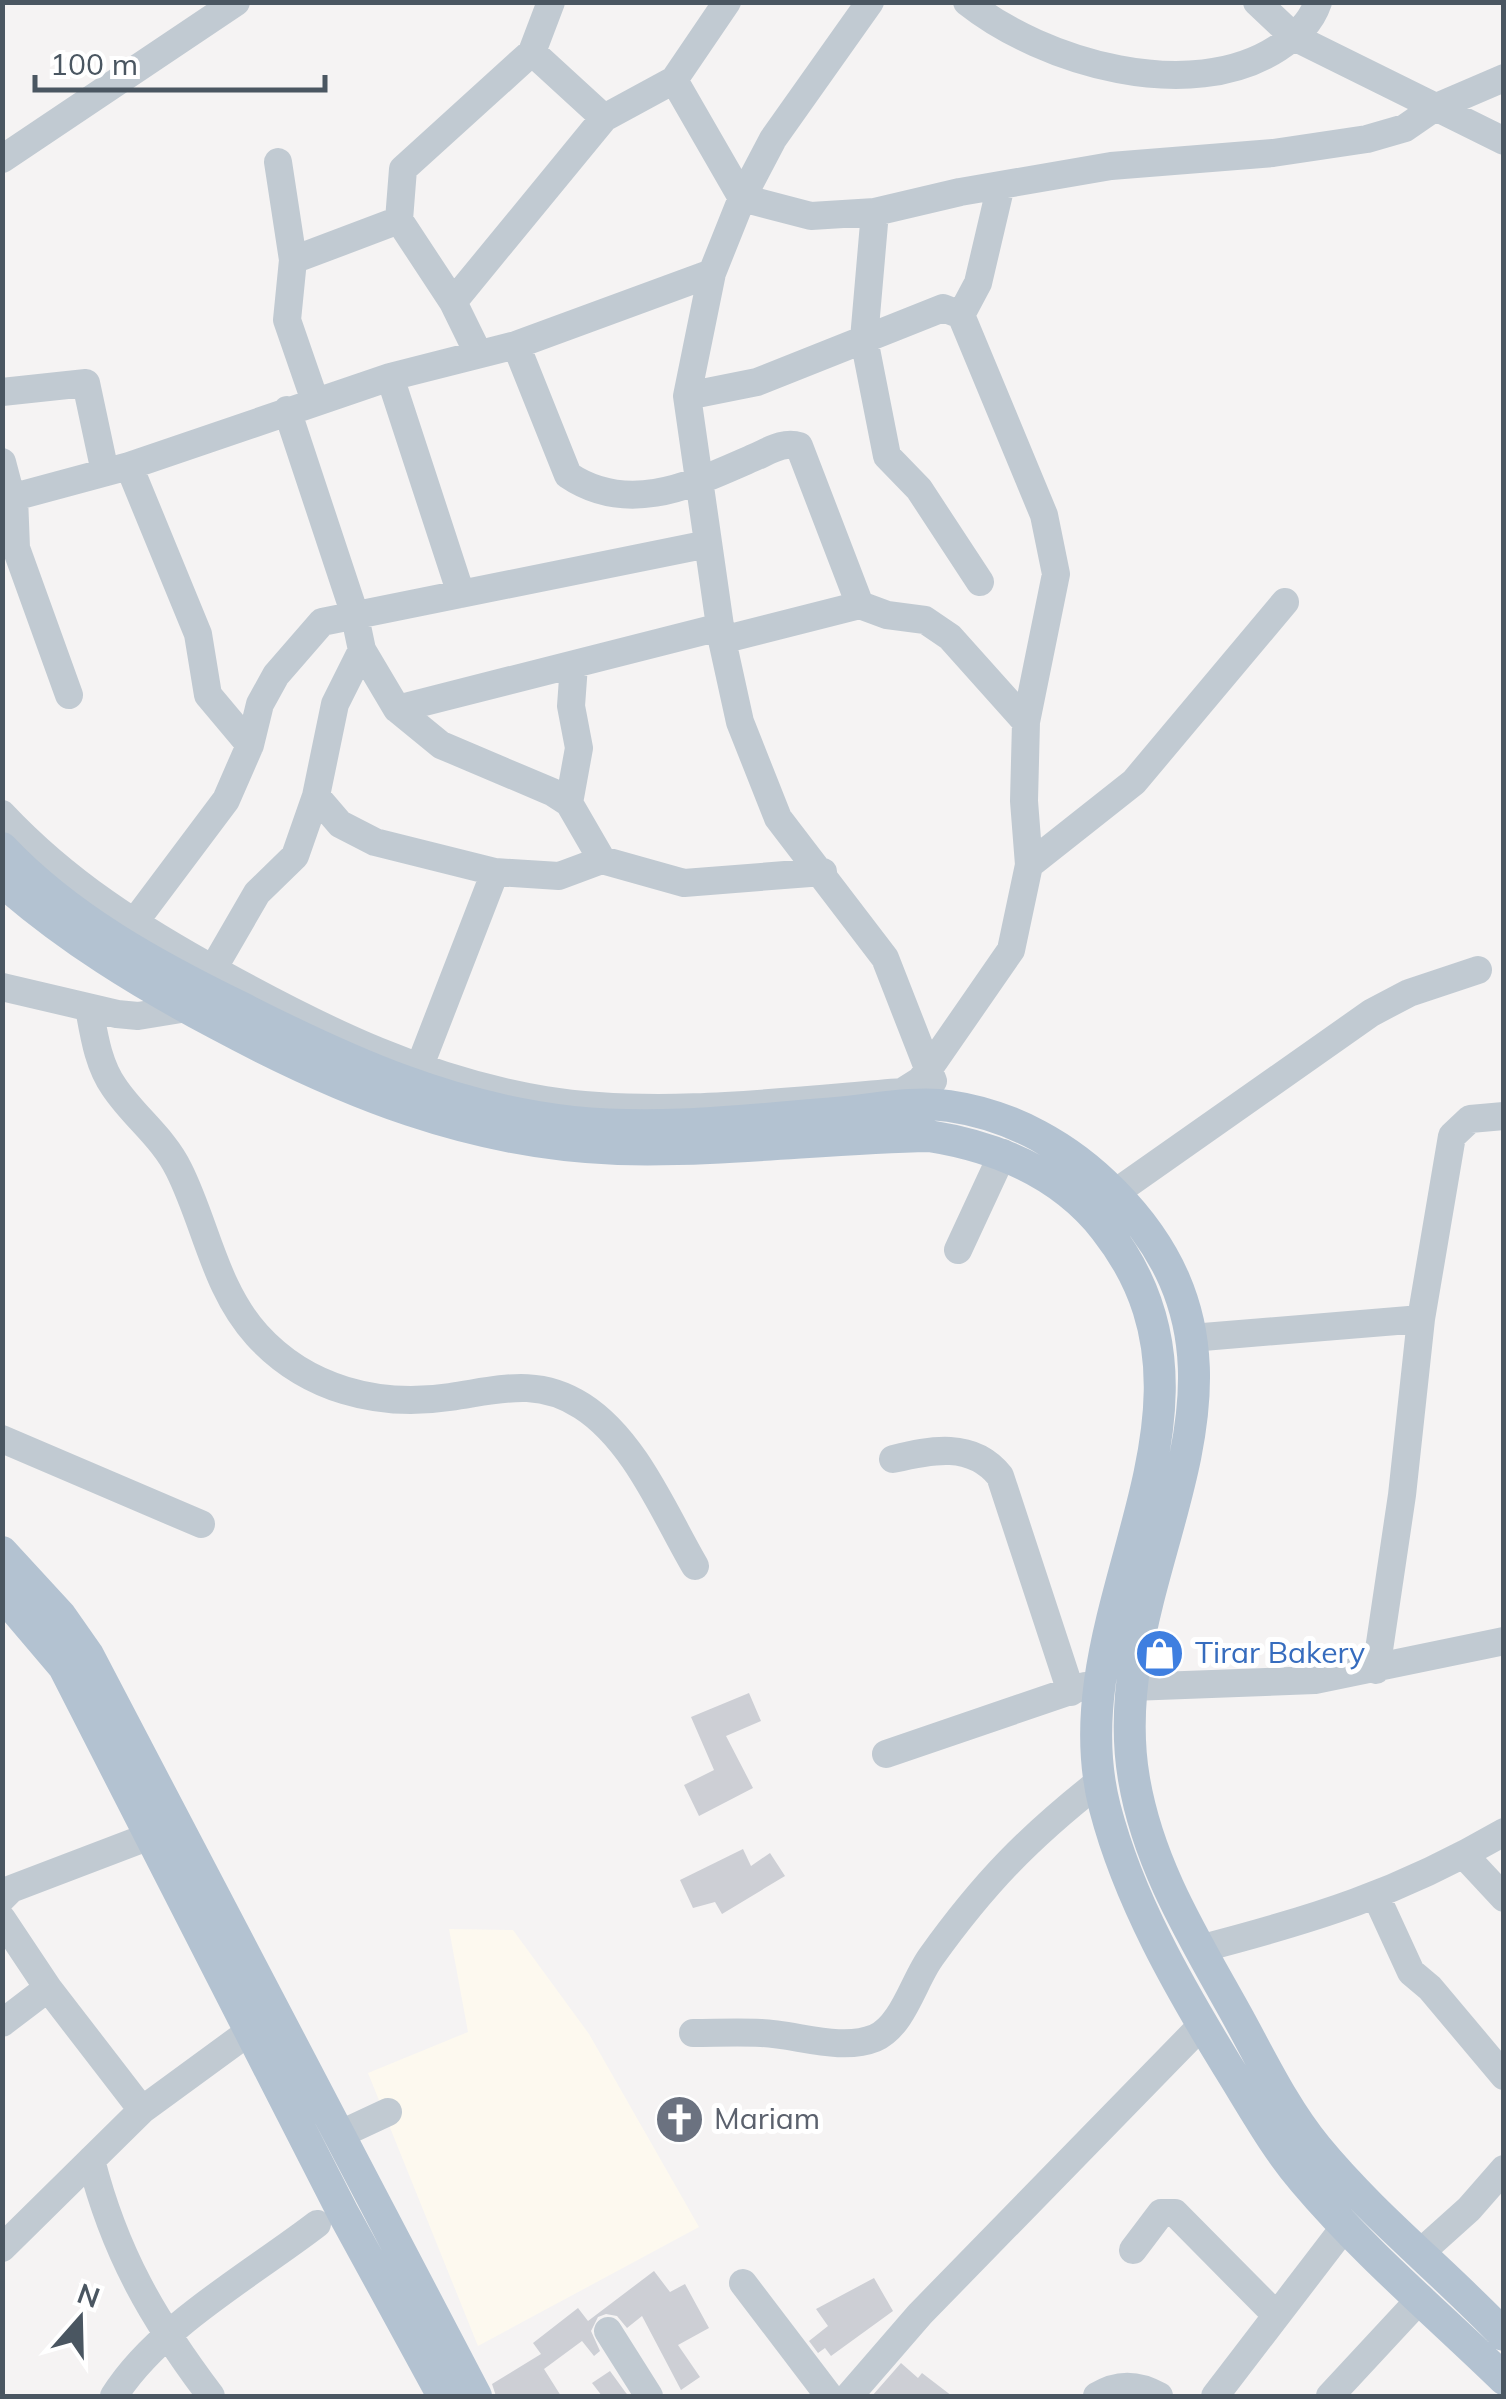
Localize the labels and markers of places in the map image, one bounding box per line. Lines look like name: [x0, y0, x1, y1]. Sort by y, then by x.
shop icon: Tirar Bakery: [1134, 1627, 1186, 1679]
place label: Tirar Bakery: [1195, 1633, 1365, 1671]
church icon: Mariam: [653, 2093, 705, 2145]
place label: Mariam: [714, 2099, 820, 2137]

